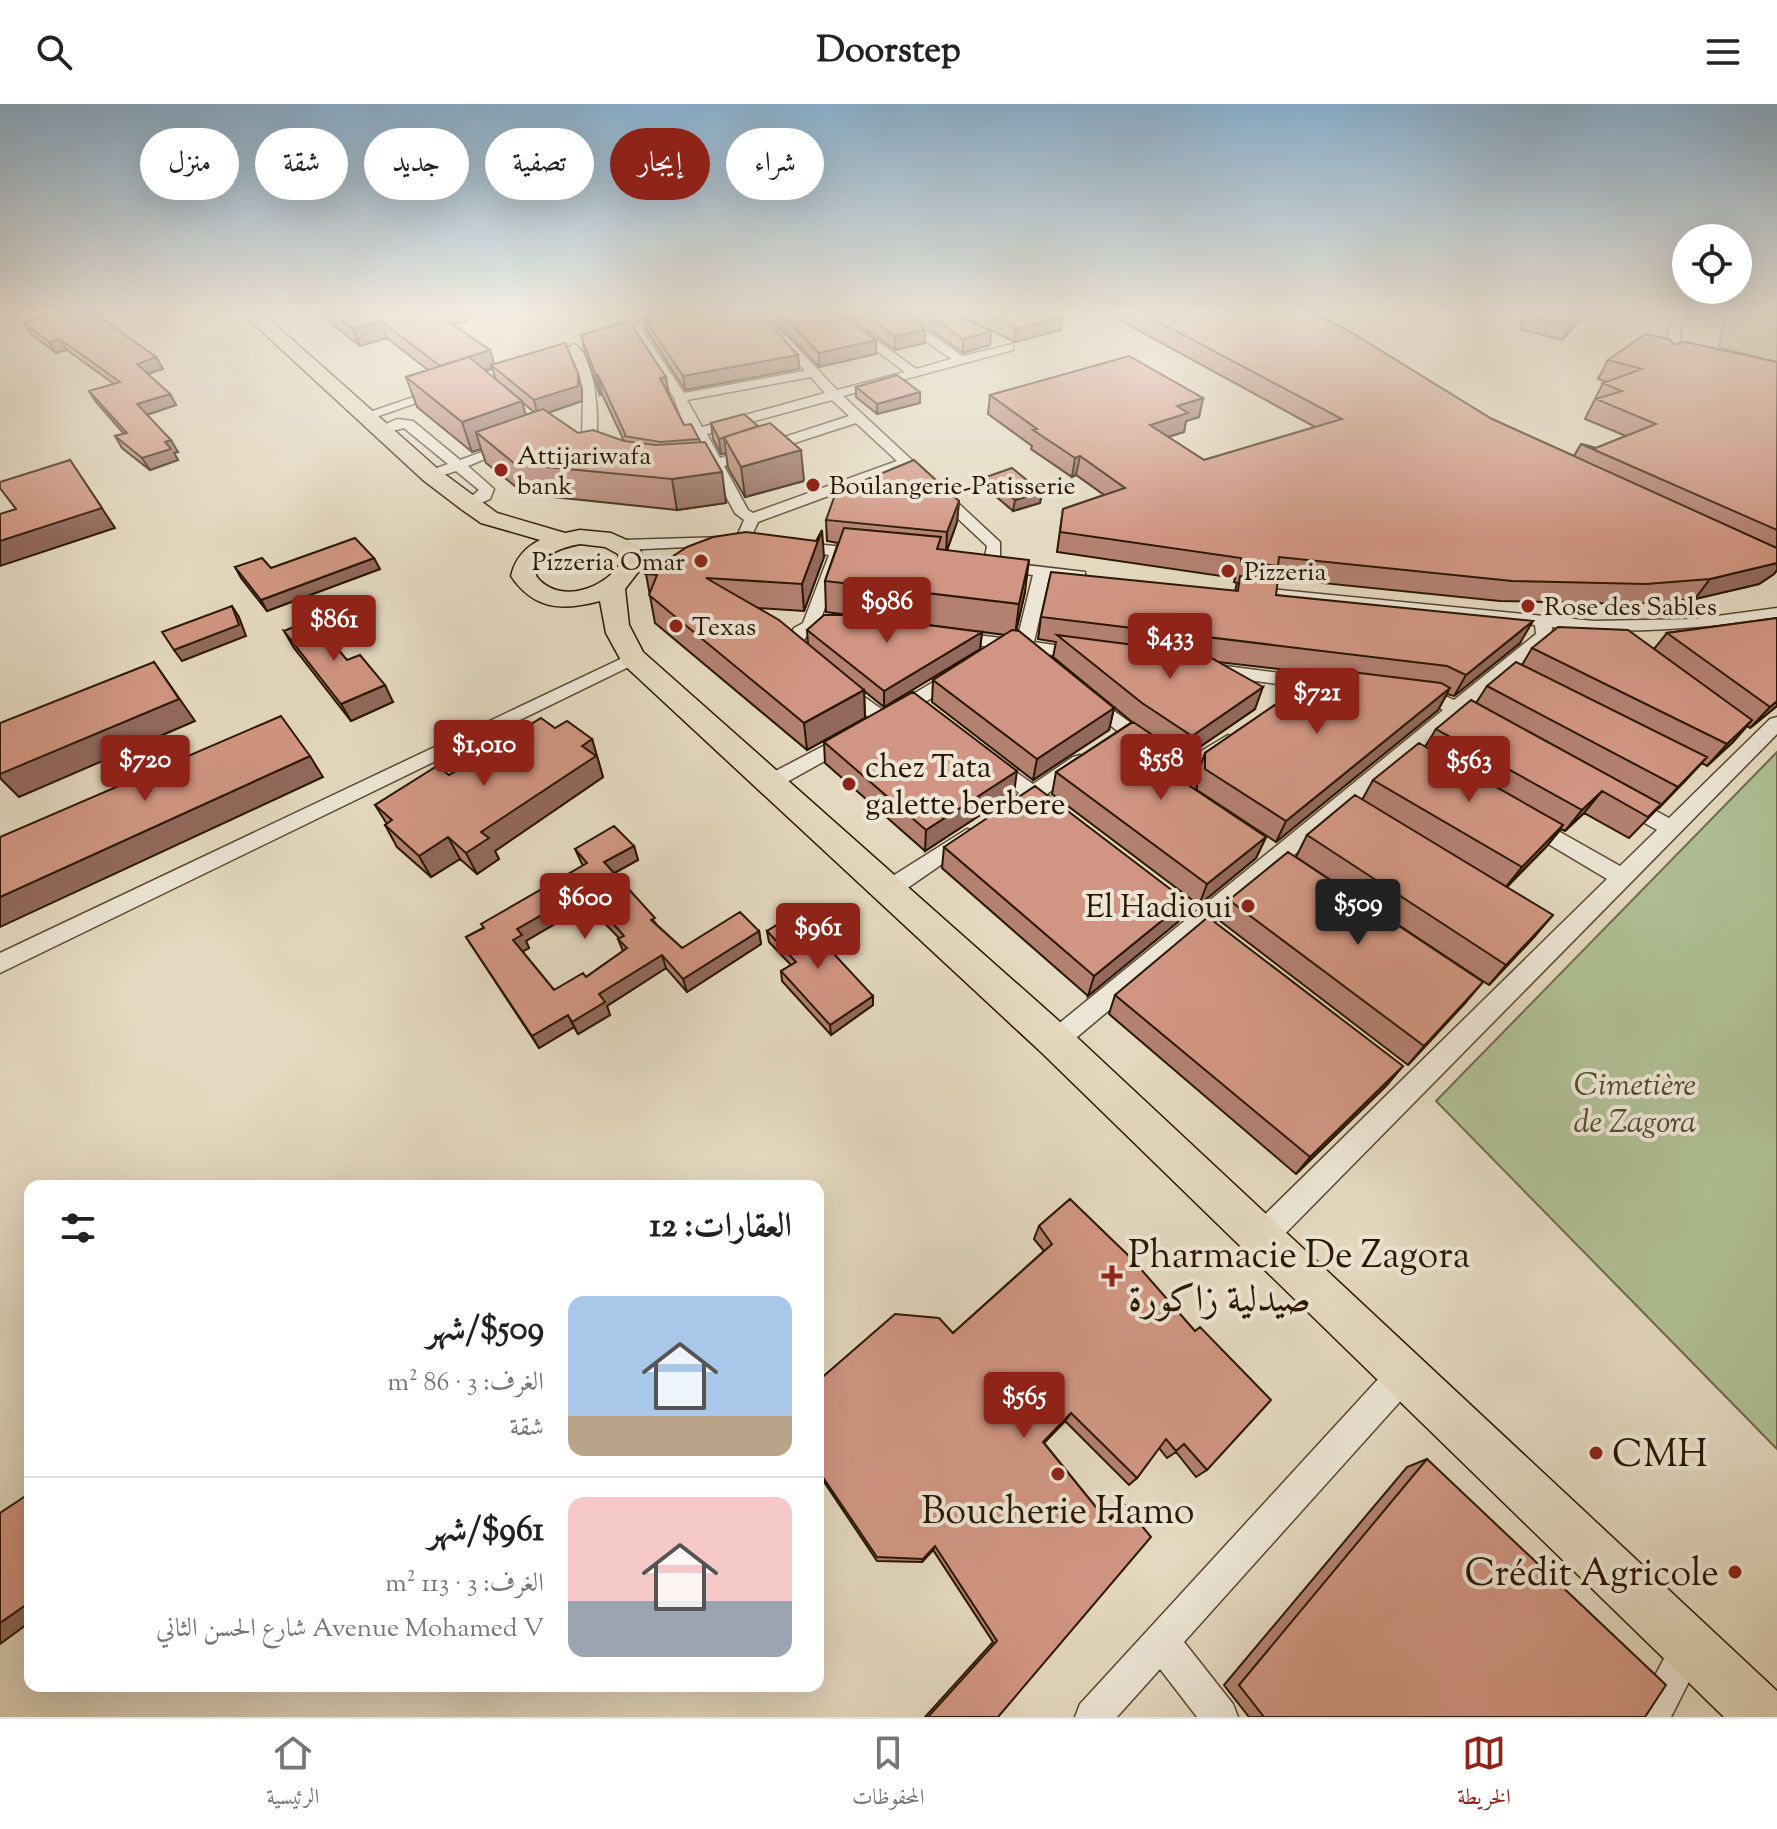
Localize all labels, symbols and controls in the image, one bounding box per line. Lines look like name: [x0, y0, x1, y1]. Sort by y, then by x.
text: Doorstep: [816, 26, 961, 78]
icon: search: [32, 30, 76, 74]
icon: menu: [1701, 30, 1745, 74]
chip: منزل: [140, 128, 239, 200]
chip: شقة: [255, 128, 348, 200]
chip: جديد: [364, 128, 469, 200]
chip: تصفية: [485, 128, 594, 200]
chip: إيجار: [610, 128, 710, 200]
chip: شراء: [726, 128, 824, 200]
map controls: [1672, 224, 1752, 304]
button: locate: [1672, 224, 1752, 304]
place label: Attijariwafa bank: [517, 439, 651, 506]
marker: Attijariwafa bank: [492, 461, 510, 479]
place label: Boulangerie-Patisserie: [829, 469, 1076, 506]
marker: Boulangerie-Patisserie: [804, 476, 822, 494]
place label: Pizzeria Omar: [532, 545, 685, 582]
marker: Pizzeria Omar: [692, 552, 710, 570]
place label: Pizzeria: [1244, 555, 1327, 592]
marker: Pizzeria: [1219, 562, 1237, 580]
pin: $986: [840, 577, 934, 645]
text: $986: [861, 584, 913, 621]
place label: Rose des Sables: [1544, 590, 1717, 627]
pin: $861: [287, 595, 381, 663]
marker: Rose des Sables: [1519, 597, 1537, 615]
text: $861: [310, 602, 358, 639]
place label: Texas: [692, 610, 756, 647]
pin: $433: [1123, 613, 1217, 681]
marker: Texas: [667, 617, 685, 635]
text: $433: [1146, 620, 1194, 657]
pin: $721: [1270, 668, 1364, 736]
text: $721: [1293, 675, 1341, 712]
pin: $1,010: [419, 720, 549, 788]
text: $1,010: [452, 727, 516, 764]
pin: $558: [1114, 734, 1208, 802]
pin: $720: [98, 735, 192, 803]
pin: $563: [1422, 736, 1516, 804]
text: $558: [1139, 741, 1183, 778]
text: $720: [119, 742, 171, 779]
text: $563: [1446, 743, 1492, 780]
place label: chez Tata galette berbere: [865, 746, 1066, 829]
marker: chez Tata galette berbere: [840, 775, 858, 793]
pin: $600: [538, 873, 632, 941]
pin: $509: [1311, 879, 1405, 947]
text: $600: [558, 880, 612, 917]
place label: El Hadioui: [1085, 886, 1232, 932]
text: $509: [1333, 886, 1383, 923]
marker: El Hadioui: [1239, 897, 1257, 915]
pin: $961: [771, 903, 865, 971]
text: $961: [794, 910, 842, 947]
park label: Cimetière de Zagora: [1574, 1064, 1696, 1147]
text: العقارات: 12: [650, 1203, 792, 1252]
icon: filters: [56, 1206, 100, 1250]
place label: Pharmacie De Zagora صيدلية زاكورة: [1128, 1231, 1470, 1329]
marker: Pharmacie De Zagora صيدلية زاكورة: [1103, 1267, 1121, 1285]
text: $509/شهر: [427, 1306, 544, 1355]
icon: home: [632, 1328, 728, 1424]
text: الغرف: 3 · 86 m²: [388, 1365, 544, 1402]
pin: $565: [977, 1372, 1071, 1440]
text: $565: [1002, 1379, 1046, 1416]
text: شقة: [510, 1410, 544, 1447]
place label: CMH: [1612, 1430, 1708, 1484]
marker: CMH: [1587, 1444, 1605, 1462]
marker: Boucherie Hamo: [1049, 1465, 1067, 1483]
place label: Boucherie Hamo: [921, 1487, 1195, 1541]
text: $961/شهر: [428, 1507, 544, 1556]
icon: home: [632, 1529, 728, 1625]
place label: Crédit Agricole: [1465, 1549, 1719, 1603]
marker: Crédit Agricole: [1726, 1563, 1744, 1581]
text: الغرف: 3 · 113 m²: [385, 1566, 544, 1603]
text: Avenue Mohamed V شارع الحسن الثاني: [156, 1611, 544, 1648]
tab: الرئيسية: [266, 1731, 319, 1818]
tab: المحفوظات: [852, 1731, 924, 1818]
tab: الخريطة: [1457, 1731, 1511, 1818]

